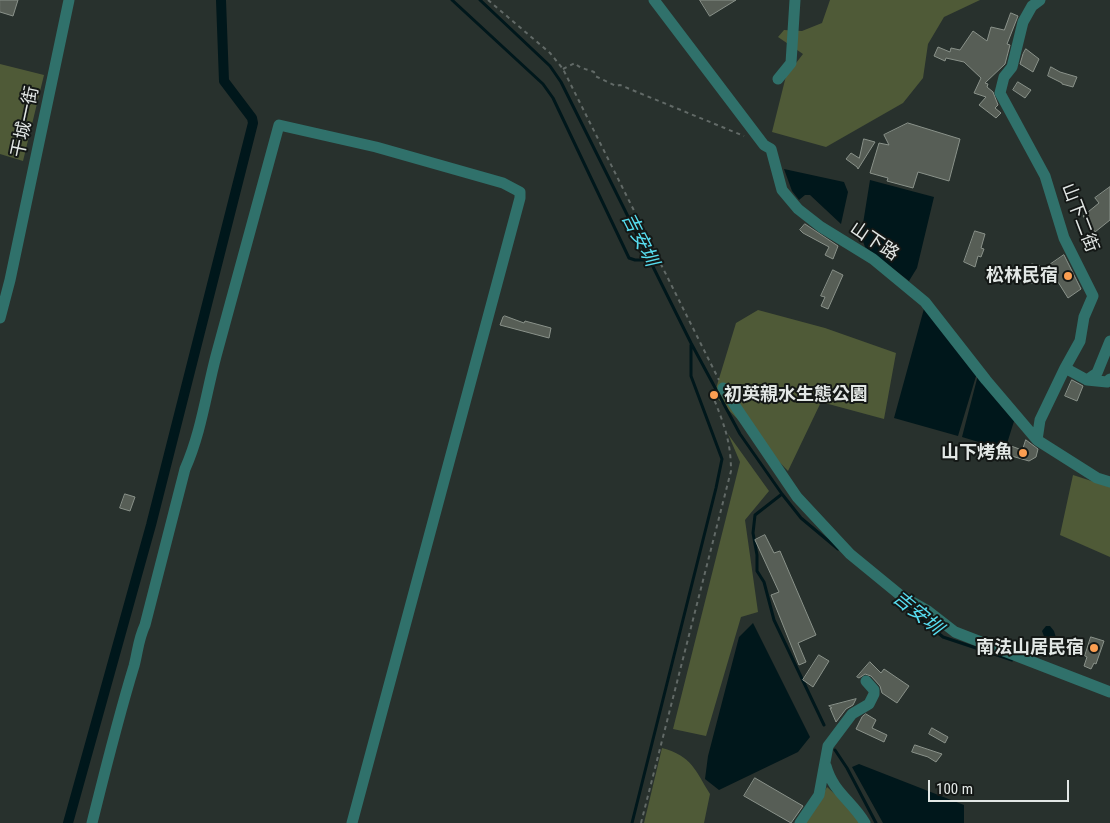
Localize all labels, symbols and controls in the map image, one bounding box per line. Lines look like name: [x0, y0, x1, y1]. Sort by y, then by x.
street label: 干城一街: [8, 85, 44, 159]
street label: 山下二街: [1056, 181, 1102, 255]
water label: 吉安圳: [616, 209, 662, 271]
street label: 山下路: [846, 218, 902, 266]
place label: 松林民宿: [986, 265, 1058, 287]
marker: 松林民宿: [1062, 270, 1074, 282]
place label: 初英親水生態公園: [724, 384, 868, 406]
marker: 初英親水生態公園: [708, 389, 720, 401]
place label: 山下烤魚: [941, 442, 1013, 464]
marker: 山下烤魚: [1017, 447, 1029, 459]
water label: 吉安圳: [888, 587, 946, 641]
place label: 南法山居民宿: [976, 637, 1084, 659]
marker: 南法山居民宿: [1088, 642, 1100, 654]
scale bar: [930, 770, 1071, 802]
text: 100 m: [936, 780, 973, 798]

